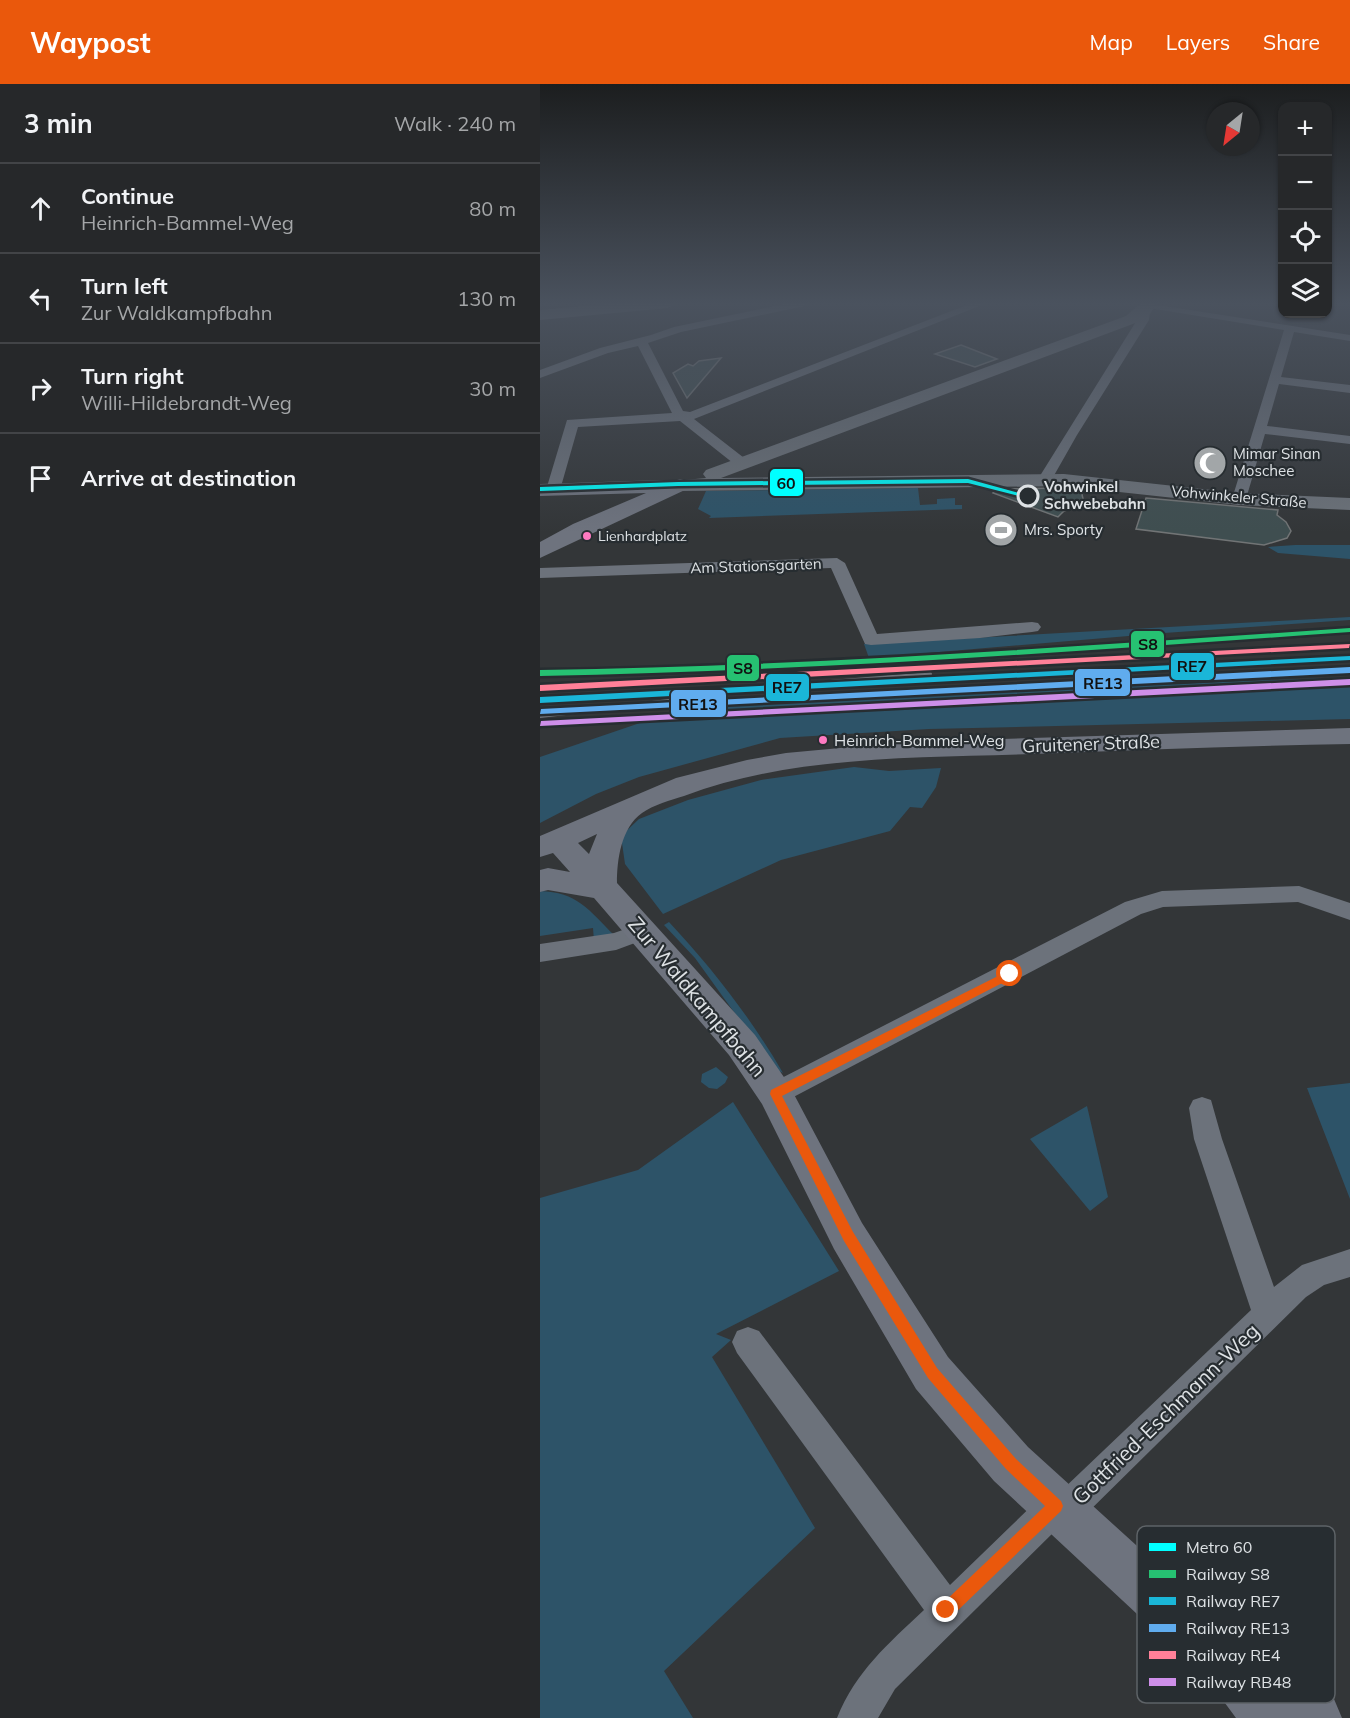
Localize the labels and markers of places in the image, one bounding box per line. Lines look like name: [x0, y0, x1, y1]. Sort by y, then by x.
place label: Mimar Sinan Moschee: [1233, 444, 1320, 480]
mosque icon: Mimar Sinan Moschee: [1192, 445, 1228, 481]
place label: Vohwinkel Schwebebahn: [1043, 477, 1146, 513]
marker: Vohwinkel Schwebebahn: [1017, 485, 1039, 507]
sports icon: Mrs. Sporty: [983, 512, 1019, 548]
place label: Mrs. Sporty: [1024, 520, 1103, 539]
place label: Lienhardplatz: [598, 527, 687, 545]
marker: Lienhardplatz: [581, 530, 593, 542]
place label: Heinrich-Bammel-Weg: [834, 730, 1004, 750]
marker: Heinrich-Bammel-Weg: [817, 734, 829, 746]

